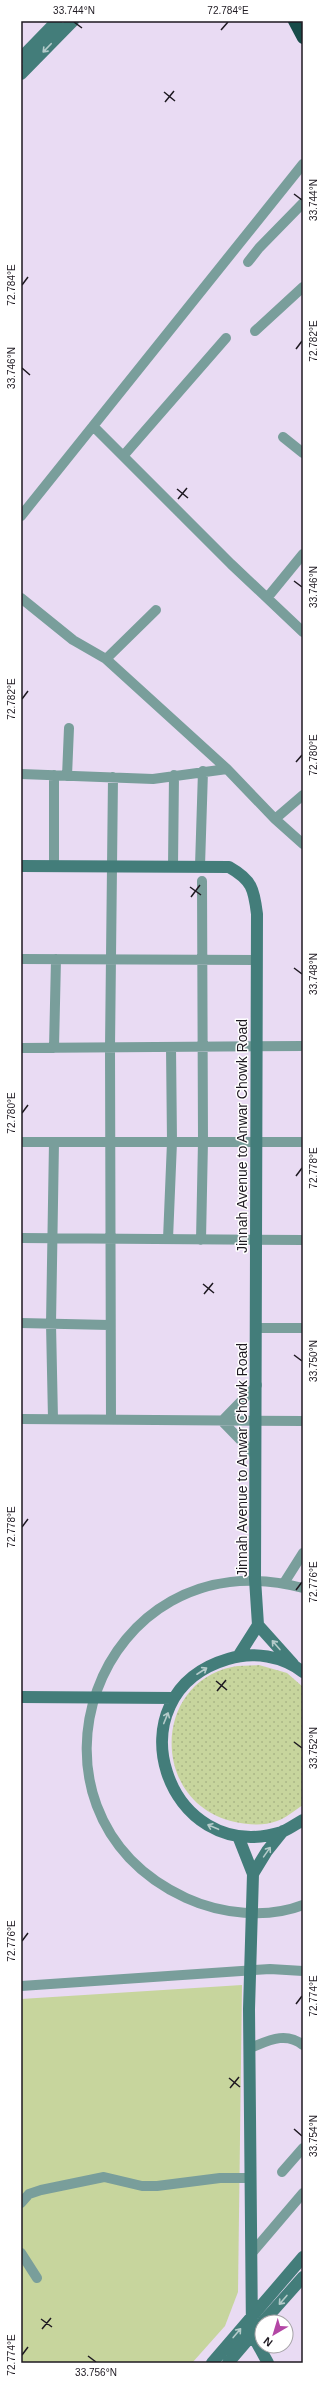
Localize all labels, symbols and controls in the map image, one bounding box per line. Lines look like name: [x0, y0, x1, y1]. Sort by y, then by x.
text: 33.744°N: [53, 5, 95, 16]
text: 72.784°E: [207, 5, 249, 16]
one-way arrow: [42, 43, 52, 53]
text: 33.744°N: [308, 179, 319, 221]
text: 72.784°E: [6, 264, 17, 306]
text: 72.782°E: [308, 320, 319, 362]
text: 33.746°N: [6, 347, 17, 389]
text: 33.746°N: [308, 566, 319, 608]
text: 72.782°E: [6, 678, 17, 720]
text: 72.780°E: [308, 734, 319, 776]
text: 33.748°N: [308, 953, 319, 995]
street label: Jinnah Avenue to Anwar Chowk Road: [234, 1019, 250, 1253]
text: 72.780°E: [6, 1092, 17, 1134]
text: 72.778°E: [308, 1147, 319, 1189]
text: 33.750°N: [308, 1340, 319, 1382]
street label: Jinnah Avenue to Anwar Chowk Road: [234, 1343, 250, 1577]
text: 72.778°E: [6, 1506, 17, 1548]
text: 72.776°E: [308, 1561, 319, 1603]
one-way arrow: [271, 1640, 280, 1651]
one-way arrow: [196, 1666, 208, 1674]
one-way arrow: [163, 1713, 170, 1725]
text: 33.752°N: [308, 1727, 319, 1769]
one-way arrow: [208, 1823, 220, 1830]
one-way arrow: [263, 1847, 271, 1858]
text: 72.776°E: [6, 1920, 17, 1962]
text: 72.774°E: [308, 1975, 319, 2017]
text: 33.754°N: [308, 2115, 319, 2157]
one-way arrow: [279, 2294, 288, 2305]
north arrow: [254, 2314, 294, 2354]
one-way arrow: [232, 2328, 241, 2339]
text: 72.774°E: [6, 2334, 17, 2376]
text: N: [261, 2335, 275, 2349]
text: 33.756°N: [75, 2367, 117, 2378]

